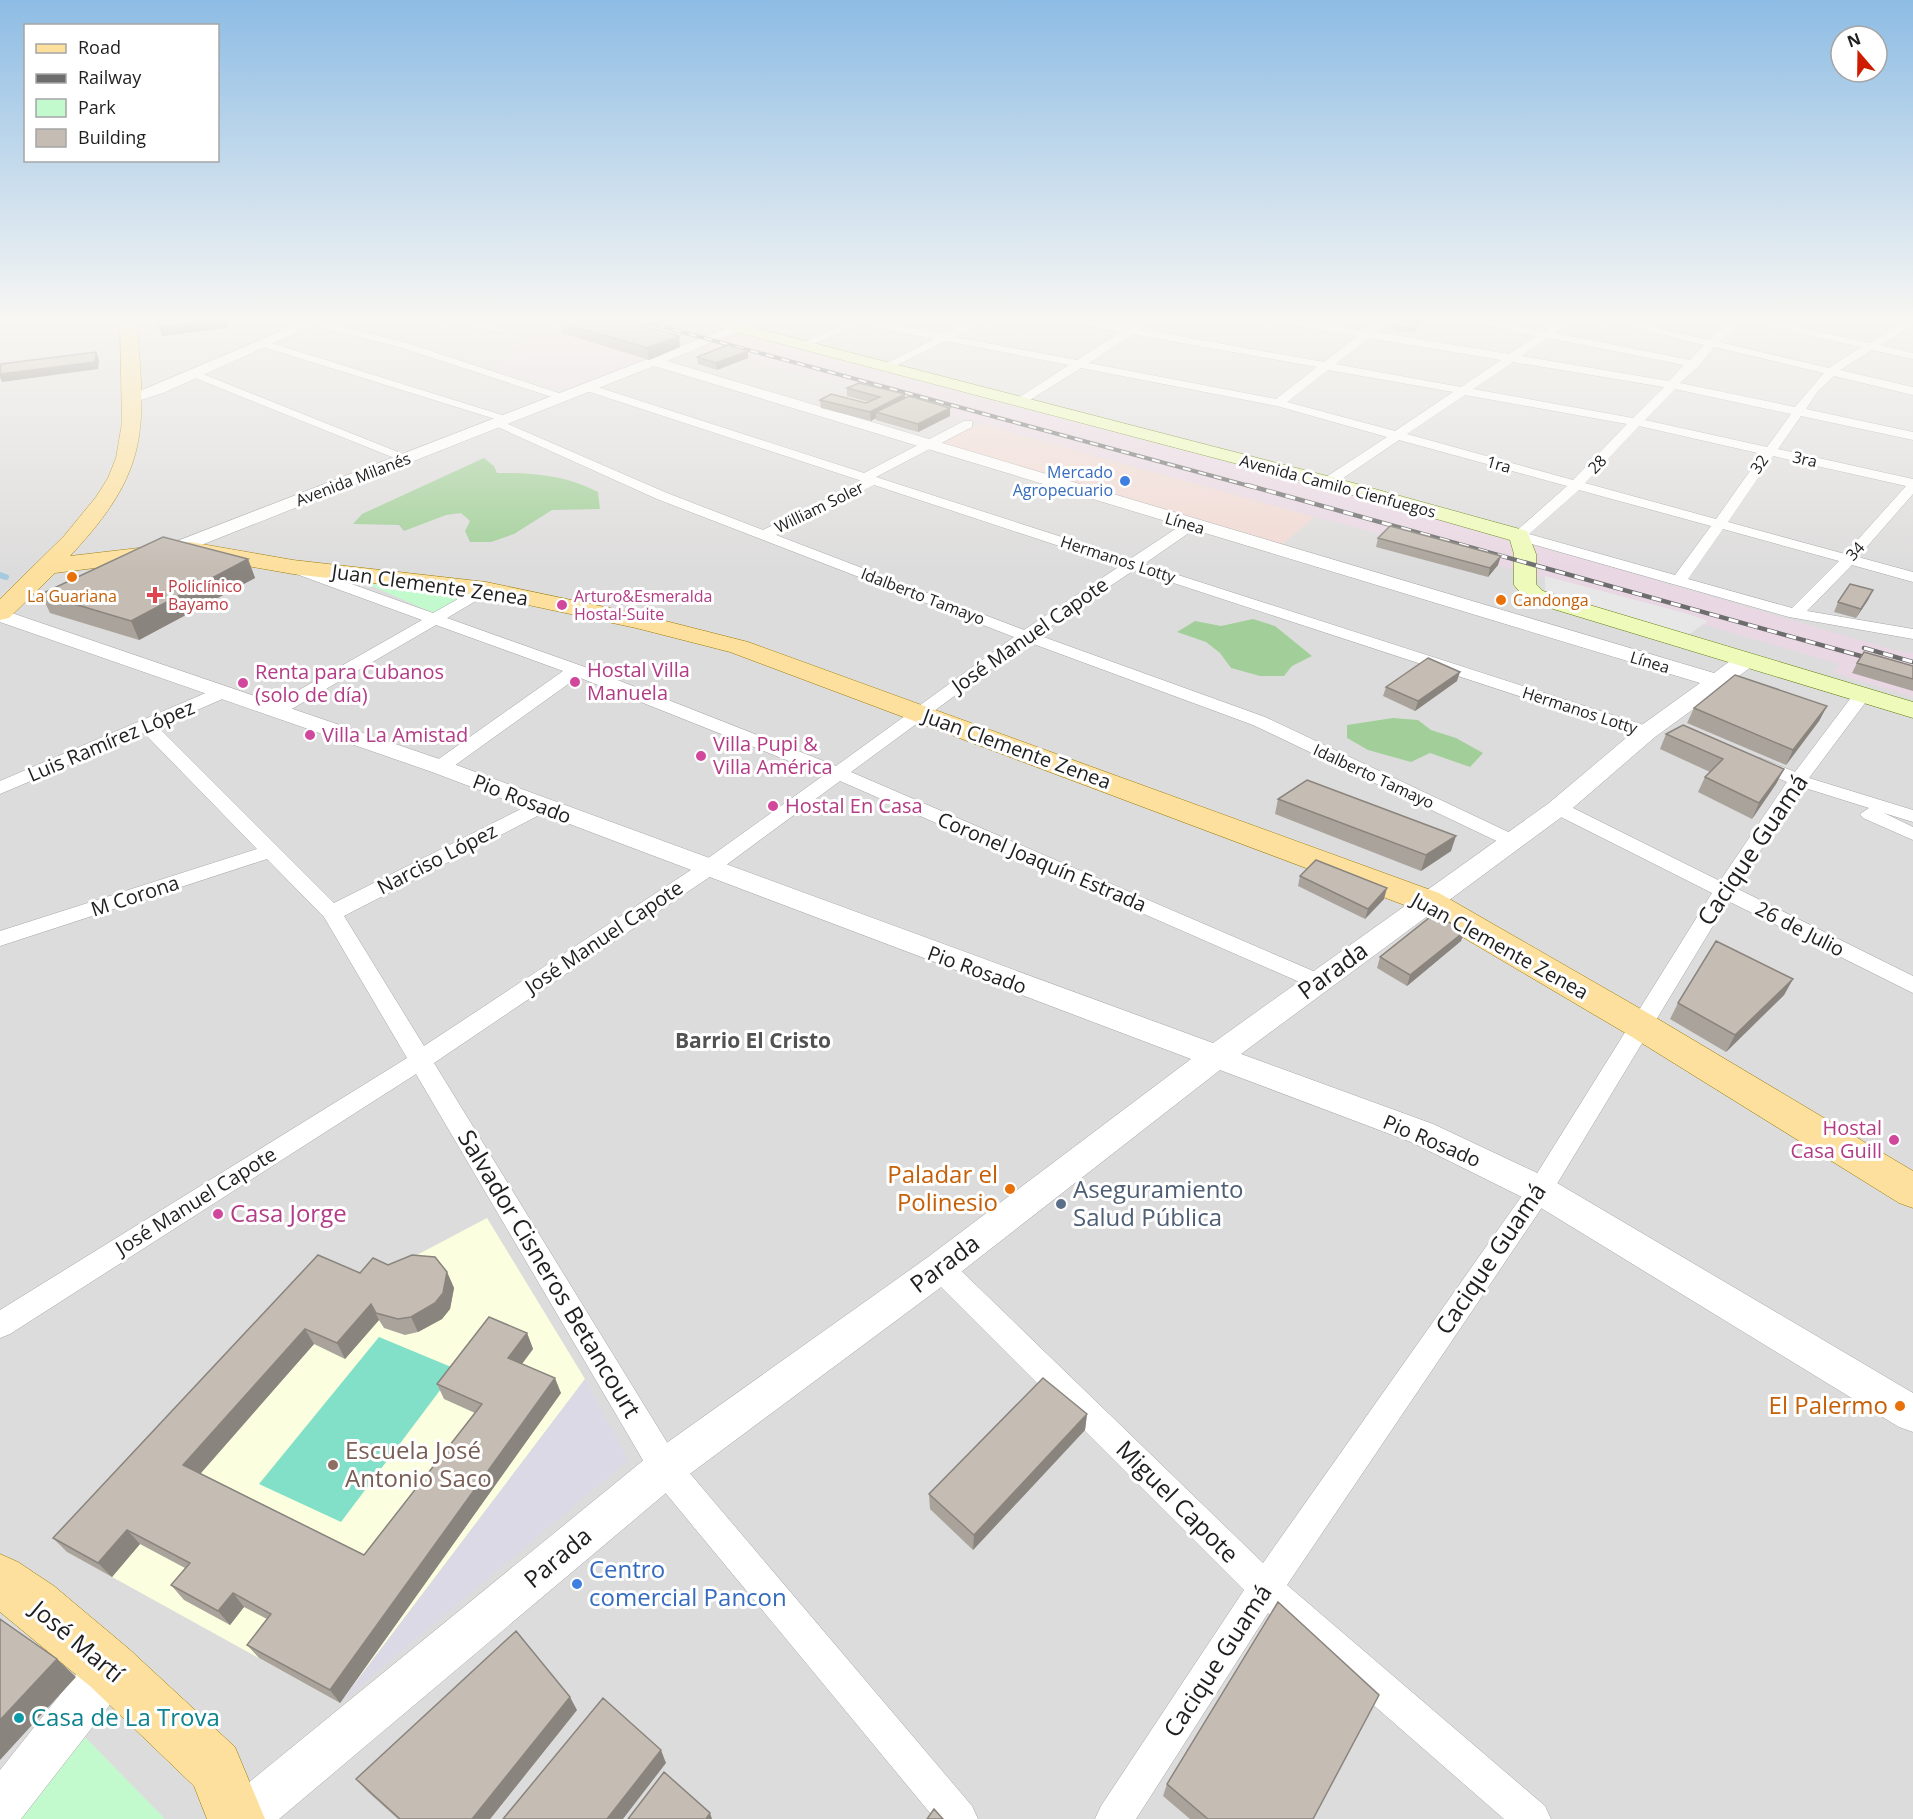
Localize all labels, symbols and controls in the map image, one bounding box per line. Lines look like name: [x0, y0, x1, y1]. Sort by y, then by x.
legend: [24, 24, 219, 162]
north arrow: [1829, 24, 1889, 84]
text: N: [1844, 27, 1864, 52]
text: Road: [78, 35, 121, 59]
text: Railway: [78, 65, 142, 89]
text: Park: [78, 95, 116, 119]
text: Building: [78, 125, 146, 149]
street label: 3ra: [1791, 446, 1819, 472]
street label: Avenida Milanés: [292, 447, 414, 511]
street label: Avenida Camilo Cienfuegos: [1237, 449, 1439, 523]
street label: 1ra: [1484, 450, 1514, 478]
street label: 28: [1583, 450, 1611, 478]
street label: 32: [1745, 450, 1773, 478]
place label: Mercado Agropecuario: [1013, 461, 1113, 501]
marker: Mercado Agropecuario: [1118, 474, 1132, 488]
street label: William Soler: [771, 476, 868, 538]
street label: Línea: [1163, 507, 1207, 539]
street label: Hermanos Lotty: [1058, 530, 1179, 588]
street label: 34: [1841, 537, 1869, 565]
street label: Juan Clemente Zenea: [328, 557, 530, 612]
street label: Idalberto Tamayo: [858, 562, 988, 630]
marker: La Guariana: [65, 570, 79, 584]
street label: José Manuel Capote: [945, 571, 1113, 700]
place label: Policlínico Bayamo: [168, 575, 242, 615]
place label: La Guariana: [27, 585, 117, 607]
place label: Arturo&Esmeralda Hostal-Suite: [574, 585, 712, 625]
marker: Policlínico Bayamo: [146, 586, 164, 604]
place label: Candonga: [1513, 589, 1589, 611]
marker: Candonga: [1494, 593, 1508, 607]
marker: Arturo&Esmeralda Hostal-Suite: [555, 598, 569, 612]
street label: Línea: [1628, 646, 1672, 678]
place label: Hostal Villa Manuela: [587, 656, 690, 706]
place label: Renta para Cubanos (solo de día): [255, 658, 444, 708]
marker: Hostal Villa Manuela: [568, 675, 582, 689]
marker: Renta para Cubanos (solo de día): [236, 676, 250, 690]
street label: Hermanos Lotty: [1520, 681, 1641, 739]
street label: Luis Ramírez López: [23, 693, 198, 788]
street label: Juan Clemente Zenea: [918, 701, 1115, 795]
place label: Villa La Amistad: [322, 721, 468, 748]
marker: Villa La Amistad: [303, 728, 317, 742]
place label: Villa Pupi & Villa América: [713, 730, 833, 780]
street label: Idalberto Tamayo: [1310, 738, 1438, 814]
marker: Villa Pupi & Villa América: [694, 749, 708, 763]
street label: Pio Rosado: [469, 767, 575, 830]
street label: Cacique Guamá: [1689, 767, 1815, 931]
place label: Hostal En Casa: [785, 792, 923, 819]
marker: Hostal En Casa: [766, 799, 780, 813]
street label: Coronel Joaquín Estrada: [934, 805, 1151, 918]
street label: Narciso López: [372, 817, 501, 900]
street label: M Corona: [87, 869, 182, 922]
street label: José Manuel Capote: [518, 874, 688, 1001]
street label: Juan Clemente Zenea: [1405, 885, 1593, 1005]
street label: 26 de Julio: [1751, 895, 1849, 962]
street label: Parada: [1290, 933, 1374, 1006]
street label: Pio Rosado: [924, 939, 1030, 1000]
district label: Barrio El Cristo: [675, 1026, 831, 1054]
street label: Pio Rosado: [1379, 1108, 1485, 1173]
place label: Hostal Casa Guill: [1790, 1114, 1882, 1164]
street label: Salvador Cisneros Betancourt: [451, 1123, 650, 1423]
marker: Hostal Casa Guill: [1887, 1133, 1901, 1147]
street label: José Manuel Capote: [109, 1140, 281, 1262]
place label: Paladar el Polinesio: [887, 1157, 998, 1218]
place label: Aseguramiento Salud Pública: [1073, 1172, 1243, 1233]
street label: Cacique Guamá: [1427, 1176, 1553, 1340]
marker: Paladar el Polinesio: [1003, 1182, 1017, 1196]
place label: Casa Jorge: [230, 1196, 347, 1229]
marker: Aseguramiento Salud Pública: [1054, 1197, 1068, 1211]
marker: Casa Jorge: [211, 1207, 225, 1221]
street label: Parada: [903, 1226, 986, 1300]
place label: El Palermo: [1769, 1388, 1888, 1421]
marker: El Palermo: [1893, 1399, 1907, 1413]
street label: Miguel Capote: [1110, 1432, 1247, 1569]
place label: Escuela José Antonio Saco: [345, 1433, 492, 1494]
marker: Escuela José Antonio Saco: [326, 1458, 340, 1472]
street label: Parada: [516, 1519, 598, 1595]
place label: Centro comercial Pancon: [589, 1552, 787, 1613]
marker: Centro comercial Pancon: [570, 1577, 584, 1591]
street label: Cacique Guamá: [1155, 1577, 1279, 1743]
street label: José Martí: [23, 1591, 132, 1690]
place label: Casa de La Trova: [31, 1700, 220, 1733]
marker: Casa de La Trova: [12, 1711, 26, 1725]

